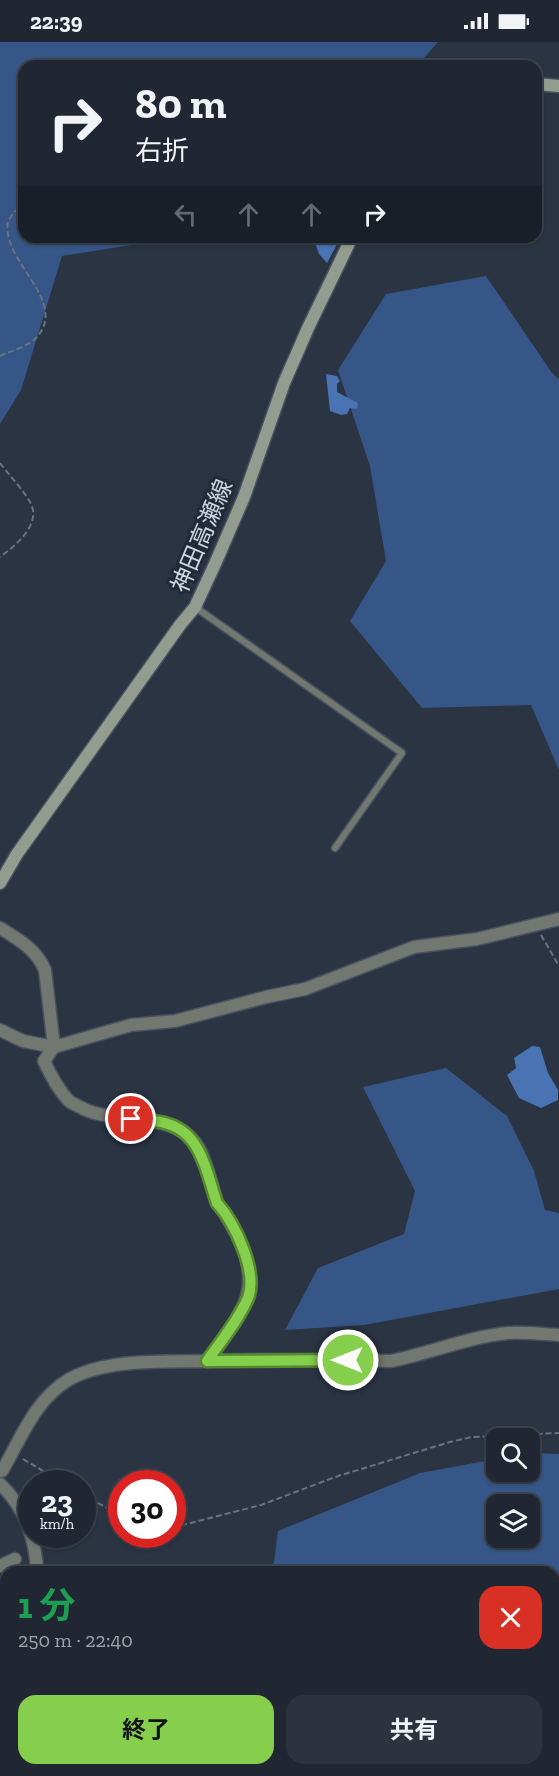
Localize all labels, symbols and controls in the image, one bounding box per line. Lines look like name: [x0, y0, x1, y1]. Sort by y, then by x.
text: 22:39: [30, 8, 83, 35]
text: 80 m: [135, 78, 226, 129]
icon: right: [36, 84, 114, 162]
text: 右折: [135, 135, 189, 167]
icon: left: [169, 198, 202, 231]
icon: ahead: [232, 198, 265, 231]
icon: ahead: [295, 198, 328, 231]
icon: right: [358, 198, 391, 231]
street label: 神田高瀬線: [165, 475, 238, 597]
pin: [105, 1093, 156, 1144]
icon: arrive: [114, 1102, 147, 1135]
position arrow: [316, 1328, 380, 1392]
map controls: [486, 1428, 540, 1548]
button: search: [486, 1428, 540, 1482]
speed limit sign: 30: [108, 1470, 186, 1548]
text: 23: [41, 1484, 73, 1520]
button: layers: [486, 1494, 540, 1548]
text: km/h: [40, 1515, 74, 1533]
text: 1 分: [18, 1584, 75, 1627]
button: close: [479, 1586, 542, 1649]
text: 250 m · 22:40: [18, 1628, 133, 1652]
button: 終了: [18, 1695, 274, 1764]
button: 共有: [286, 1695, 542, 1764]

